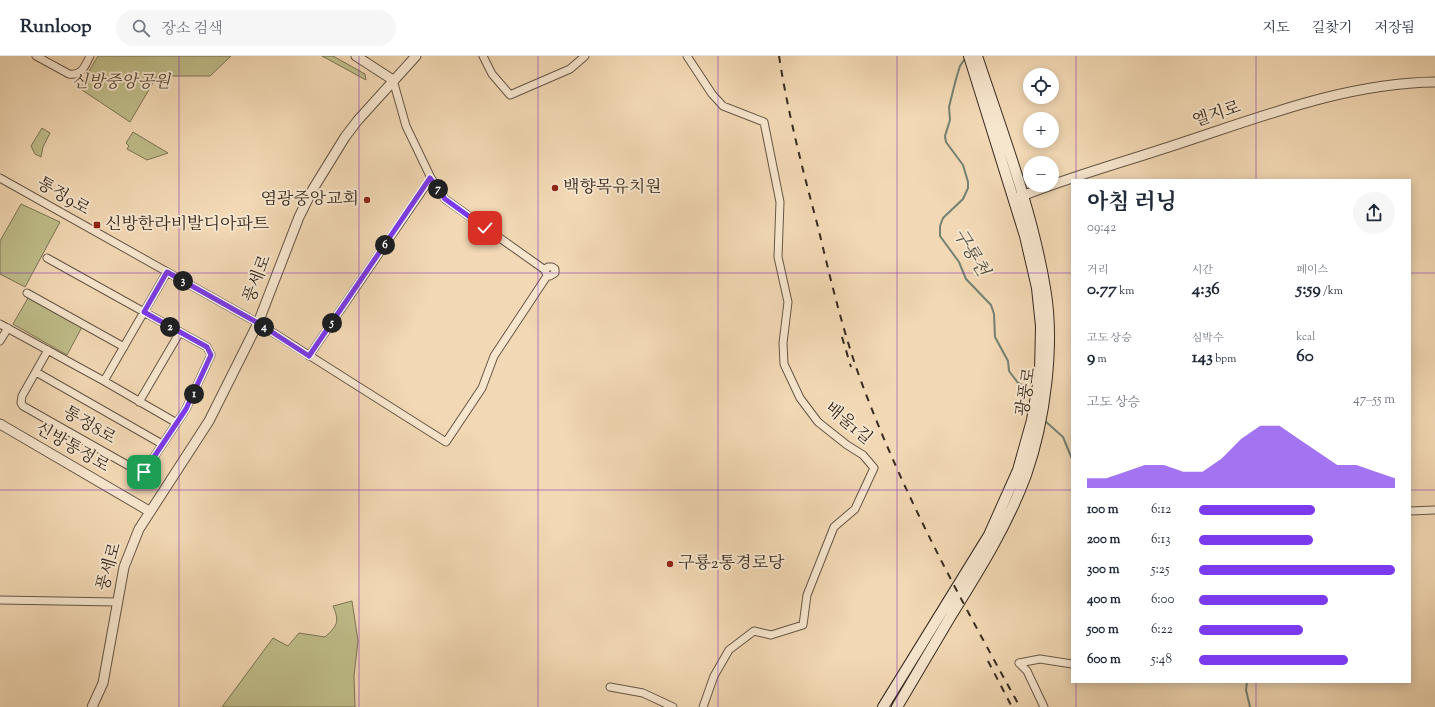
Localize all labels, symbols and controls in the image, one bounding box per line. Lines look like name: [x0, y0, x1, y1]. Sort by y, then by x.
search box: [116, 10, 396, 46]
text: Runloop: [20, 14, 92, 41]
icon: search: [130, 17, 152, 39]
text: 장소 검색: [162, 19, 223, 40]
text: 지도: [1263, 19, 1290, 39]
text: 길찾기: [1312, 19, 1352, 39]
text: 저장됨: [1374, 19, 1415, 39]
map controls: [1023, 68, 1059, 192]
button: locate: [1023, 68, 1059, 104]
park label: 신방중앙공원: [72, 71, 172, 95]
street label: 엘지로: [1190, 96, 1245, 134]
button: +: [1023, 112, 1059, 148]
button: −: [1023, 156, 1059, 192]
street label: 통정9로: [32, 172, 94, 222]
place label: 백향목유치원: [563, 176, 662, 200]
pin: 7: [428, 179, 448, 199]
text: 7: [435, 181, 441, 197]
marker: 백향목유치원: [550, 183, 560, 193]
place label: 염광중앙교회: [260, 188, 359, 212]
text: 아침 러닝: [1087, 188, 1177, 220]
button: share: [1353, 192, 1395, 234]
marker: 염광중앙교회: [362, 195, 372, 205]
pin: [468, 211, 502, 245]
place label: 신방한라비발디아파트: [105, 213, 270, 237]
icon: check: [474, 217, 496, 239]
text: 09:42: [1087, 219, 1116, 237]
marker: 신방한라비발디아파트: [92, 220, 102, 230]
water label: 구룡천: [945, 224, 995, 283]
pin: 6: [375, 235, 395, 255]
text: 6: [382, 237, 388, 253]
street label: 풍세로: [238, 251, 278, 306]
text: 거리: [1087, 262, 1108, 278]
text: 시간: [1192, 262, 1213, 278]
text: 페이스: [1296, 262, 1328, 278]
pin: 3: [173, 271, 193, 291]
text: 3: [181, 273, 185, 289]
text: 0.77: [1087, 278, 1117, 302]
text: 4:36: [1192, 278, 1220, 302]
text: 5:59: [1296, 278, 1321, 302]
text: km: [1117, 283, 1134, 299]
text: /km: [1321, 283, 1343, 299]
pin: 5: [322, 313, 342, 333]
text: 5: [330, 315, 334, 331]
pin: 2: [160, 317, 180, 337]
pin: 4: [254, 317, 274, 337]
text: 2: [167, 319, 173, 335]
text: 4: [261, 319, 267, 335]
text: kcal: [1296, 329, 1315, 345]
text: 고도 상승: [1087, 330, 1132, 346]
text: 심박수: [1192, 330, 1224, 346]
text: 60: [1296, 345, 1314, 369]
text: 9: [1087, 346, 1095, 370]
text: 143: [1192, 346, 1213, 370]
text: m: [1095, 351, 1107, 367]
text: bpm: [1213, 351, 1236, 367]
street label: 광풍로: [1011, 365, 1043, 418]
pin: 1: [184, 384, 204, 404]
text: 1: [192, 386, 196, 402]
text: 47–55 m: [1353, 391, 1395, 409]
text: 고도 상승: [1087, 394, 1140, 412]
street label: 배울1길: [819, 397, 877, 451]
street label: 통정8로: [58, 401, 121, 451]
street label: 신방통정로: [30, 417, 114, 479]
pin: [127, 455, 161, 489]
icon: arrive: [133, 461, 155, 483]
text: 100 m: [1087, 501, 1119, 519]
text: 6:12: [1151, 501, 1171, 519]
text: 200 m: [1087, 531, 1120, 549]
text: 6:13: [1151, 531, 1170, 549]
street label: 풍세로: [92, 539, 128, 594]
place label: 구룡2통경로당: [678, 552, 785, 576]
marker: 구룡2통경로당: [665, 559, 675, 569]
text: 300 m: [1087, 561, 1119, 579]
text: 5:25: [1151, 561, 1169, 579]
text: 400 m: [1087, 591, 1121, 609]
text: 6:00: [1151, 591, 1174, 609]
text: 500 m: [1087, 621, 1119, 639]
text: 6:22: [1151, 621, 1173, 639]
text: 600 m: [1087, 651, 1121, 669]
text: 5:48: [1151, 651, 1172, 669]

